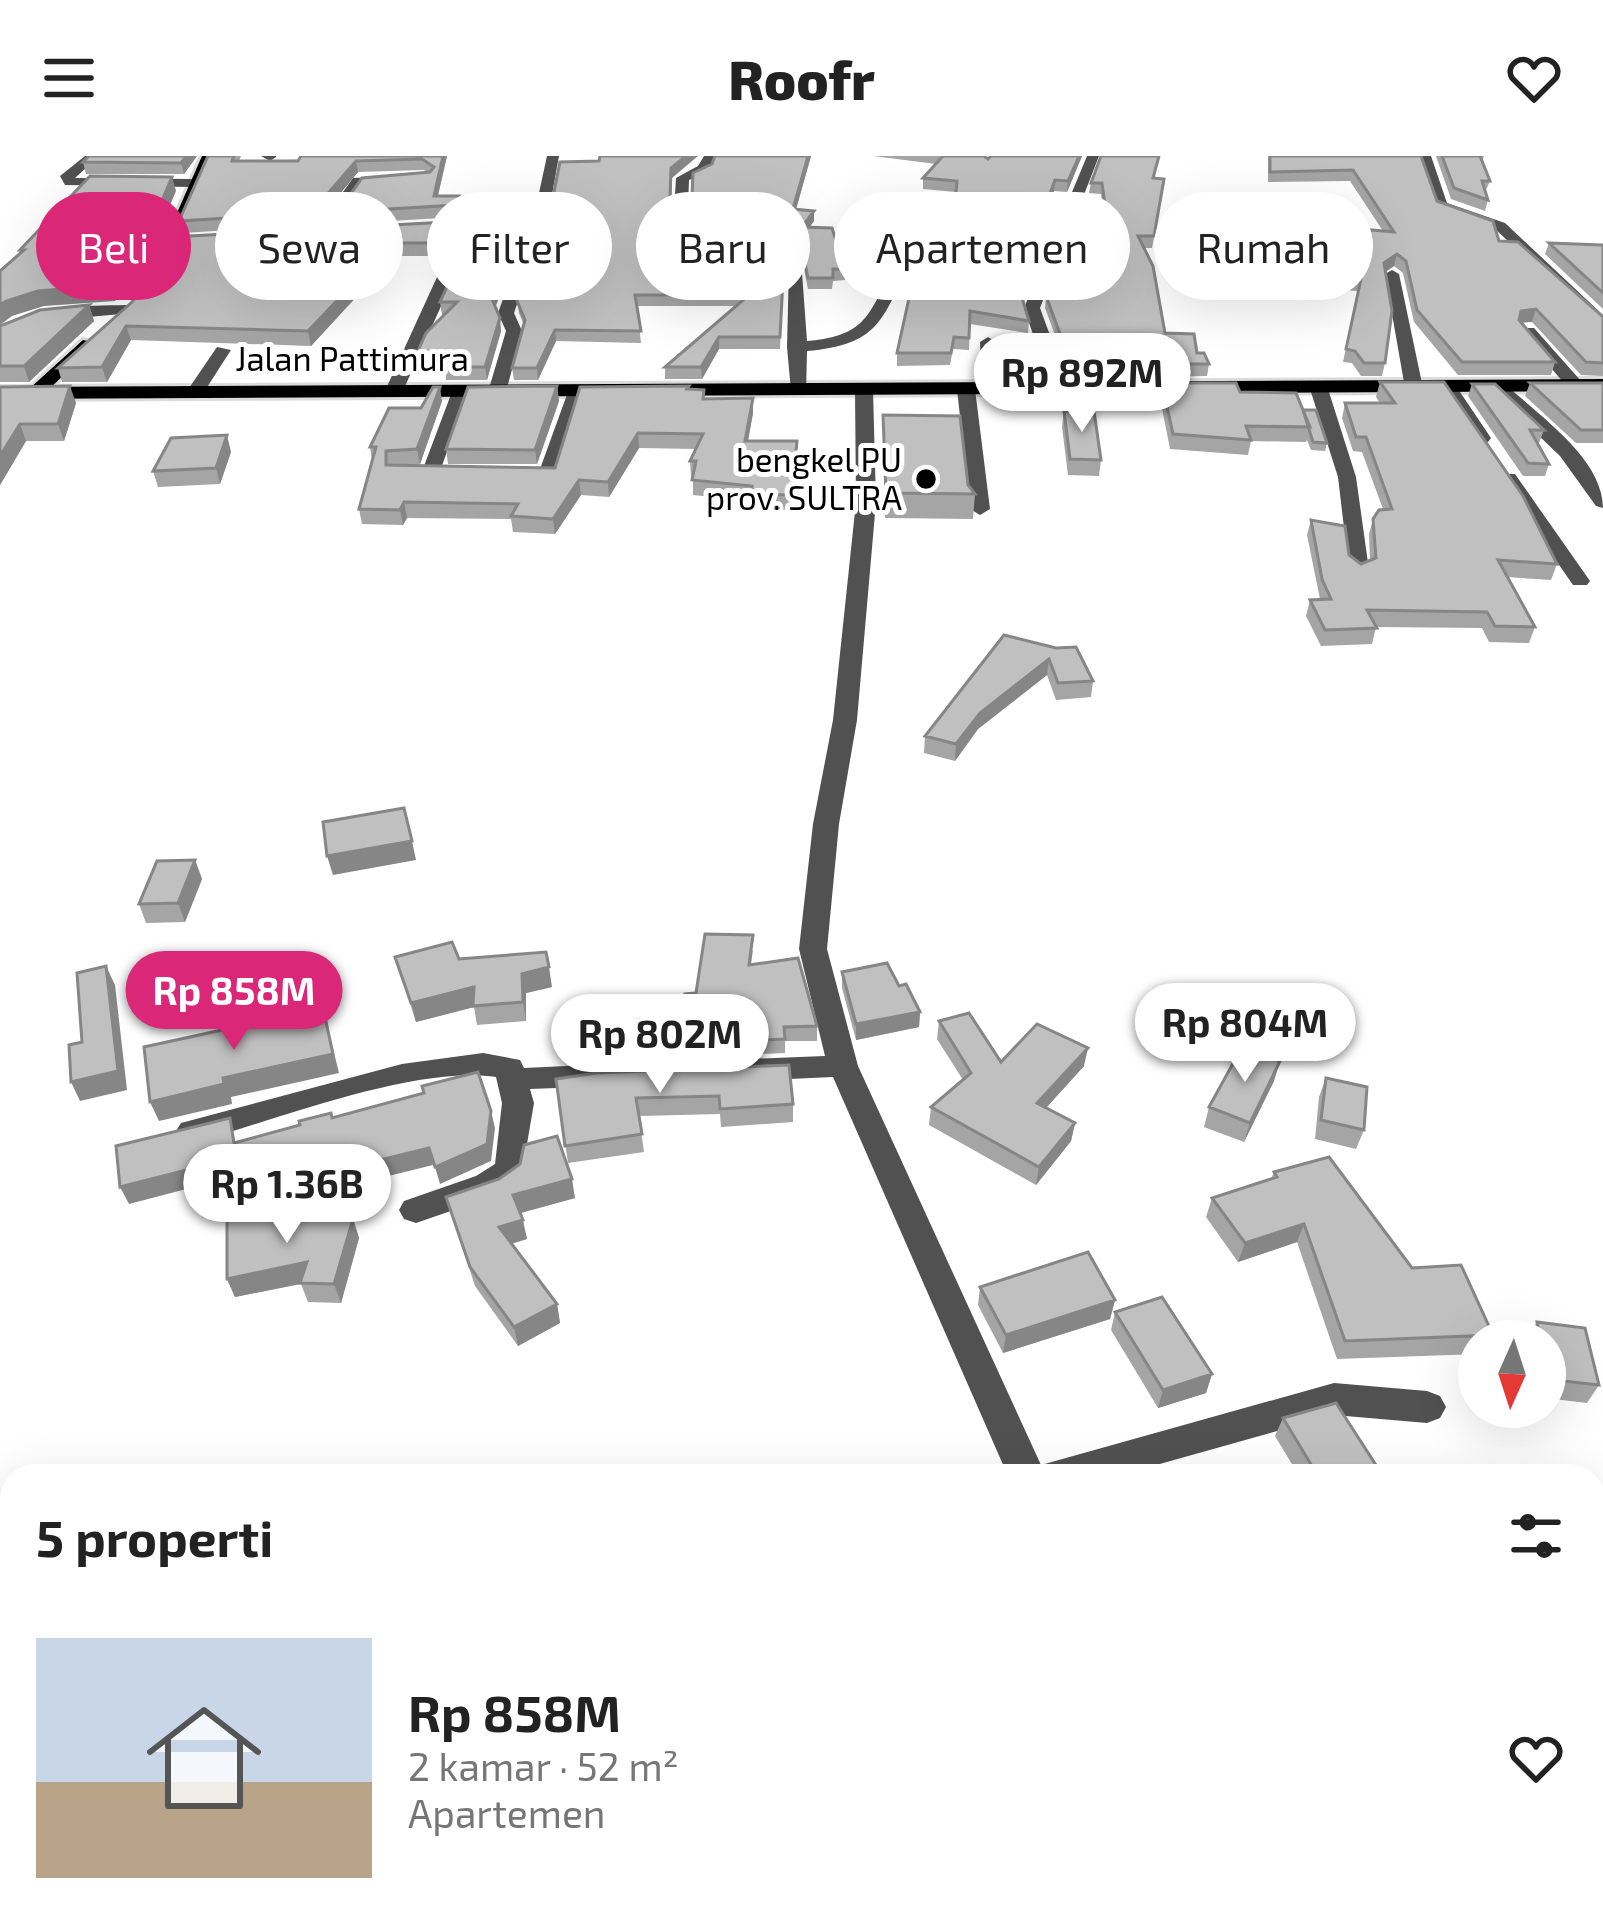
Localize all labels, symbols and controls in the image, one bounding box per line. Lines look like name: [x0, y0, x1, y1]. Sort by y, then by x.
icon: menu: [36, 45, 102, 111]
icon: heart: [1501, 45, 1567, 111]
text: Roofr: [728, 46, 875, 111]
chip: Beli: [36, 192, 191, 300]
chip: Sewa: [215, 192, 403, 300]
chip: Filter: [427, 192, 612, 300]
chip: Baru: [636, 192, 810, 300]
chip: Apartemen: [834, 192, 1130, 300]
chip: Rumah: [1154, 192, 1373, 300]
pin: Rp 892M: [971, 333, 1193, 435]
street label: Jalan Pattimura: [235, 338, 469, 378]
text: Rp 892M: [1001, 348, 1163, 395]
place label: bengkel PU prov. SULTRA: [706, 439, 902, 517]
marker: bengkel PU prov. SULTRA: [913, 466, 939, 492]
pin: Rp 858M: [123, 951, 345, 1053]
text: Rp 858M: [153, 966, 315, 1013]
pin: Rp 804M: [1134, 983, 1356, 1085]
pin: Rp 802M: [549, 994, 771, 1096]
text: Rp 804M: [1162, 998, 1328, 1045]
text: Rp 802M: [578, 1009, 742, 1056]
pin: Rp 1.36B: [163, 1144, 411, 1246]
text: Rp 1.36B: [210, 1159, 364, 1206]
north arrow: [1458, 1320, 1566, 1428]
map controls: [1458, 1320, 1566, 1428]
icon: filters: [1503, 1503, 1569, 1569]
text: 5 properti: [36, 1506, 273, 1567]
text: Rp 858M: [408, 1681, 621, 1742]
icon: home: [132, 1686, 276, 1830]
icon: heart: [1503, 1725, 1569, 1791]
text: 2 kamar · 52 m²: [408, 1742, 679, 1789]
text: Apartemen: [408, 1789, 606, 1836]

